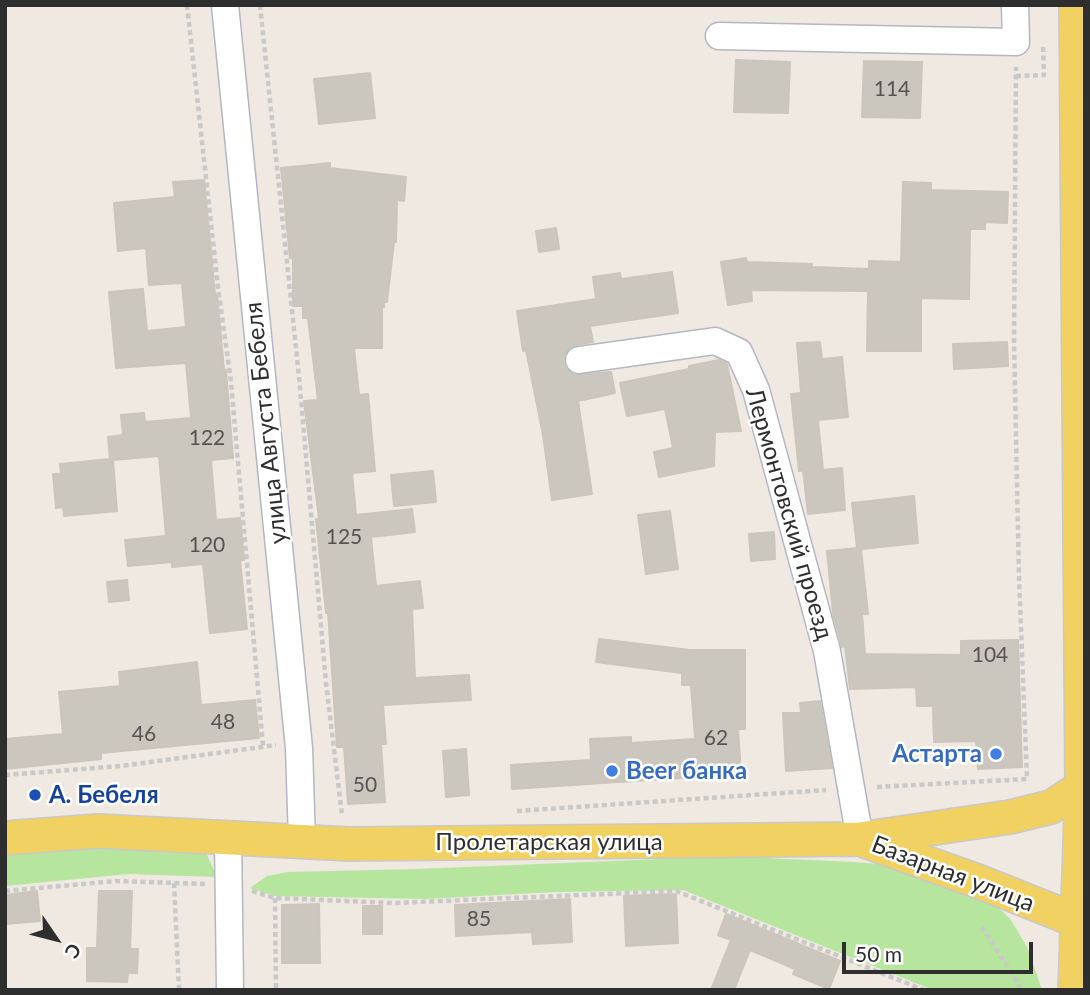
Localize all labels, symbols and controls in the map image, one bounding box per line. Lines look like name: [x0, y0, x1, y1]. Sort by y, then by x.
house number: 114: [874, 76, 910, 102]
street label: улица Августа Бебеля: [239, 300, 293, 546]
street label: Лермонтовский проезд: [739, 385, 839, 643]
house number: 122: [189, 425, 225, 451]
house number: 125: [326, 524, 362, 550]
house number: 120: [189, 532, 225, 558]
house number: 104: [972, 642, 1008, 668]
house number: 48: [211, 709, 235, 735]
house number: 46: [132, 721, 156, 747]
house number: 62: [704, 725, 728, 751]
place label: Астарта: [892, 740, 982, 768]
marker: Астарта: [988, 746, 1004, 762]
place label: Beer банка: [626, 757, 747, 785]
marker: Beer банка: [604, 763, 620, 779]
house number: 50: [353, 772, 377, 798]
place label: А. Бебеля: [49, 781, 159, 809]
marker: А. Бебеля: [27, 787, 43, 803]
street label: Пролетарская улица: [435, 828, 663, 856]
street label: Базарная улица: [868, 830, 1038, 918]
north arrow: [21, 904, 91, 974]
house number: 85: [467, 906, 491, 932]
scale bar: [845, 928, 1036, 972]
text: С: [61, 940, 87, 963]
text: 50 m: [855, 941, 902, 966]

